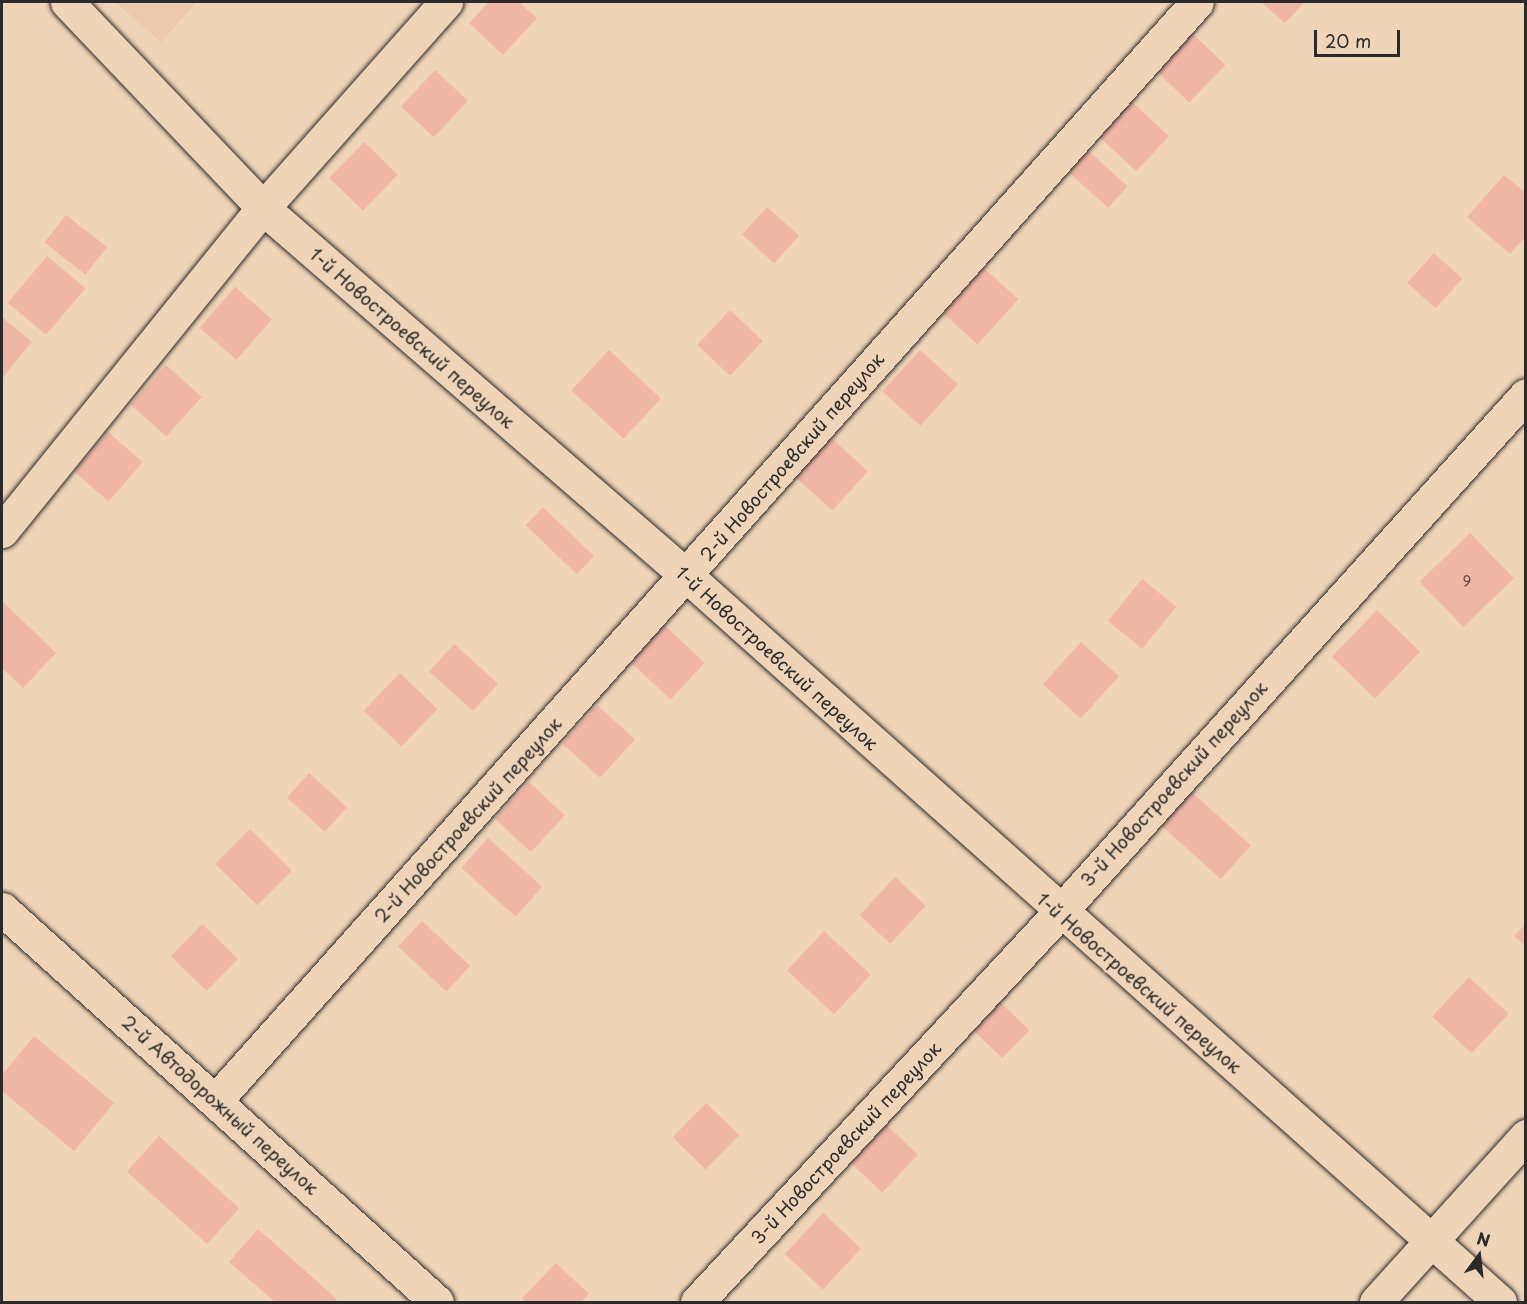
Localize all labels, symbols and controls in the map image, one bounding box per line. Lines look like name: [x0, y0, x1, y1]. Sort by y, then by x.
scale bar: [1317, 18, 1402, 56]
text: 20 m: [1325, 27, 1371, 54]
street label: 1-й Новостроевский переулок: [305, 243, 519, 433]
street label: 2-й Новостроевский переулок: [696, 348, 888, 566]
street label: 1-й Новостроевский переулок: [671, 561, 883, 755]
house number: 9: [1463, 571, 1471, 589]
street label: 3-й Новостроевский переулок: [1076, 677, 1272, 891]
street label: 2-й Новостроевский переулок: [370, 713, 566, 927]
street label: 1-й Новостроевский переулок: [1032, 888, 1246, 1078]
street label: 2-й Автодорожный переулок: [117, 1011, 323, 1199]
street label: 3-й Новостроевский переулок: [747, 1038, 945, 1248]
text: N: [1474, 1225, 1493, 1252]
north arrow: [1449, 1226, 1509, 1286]

